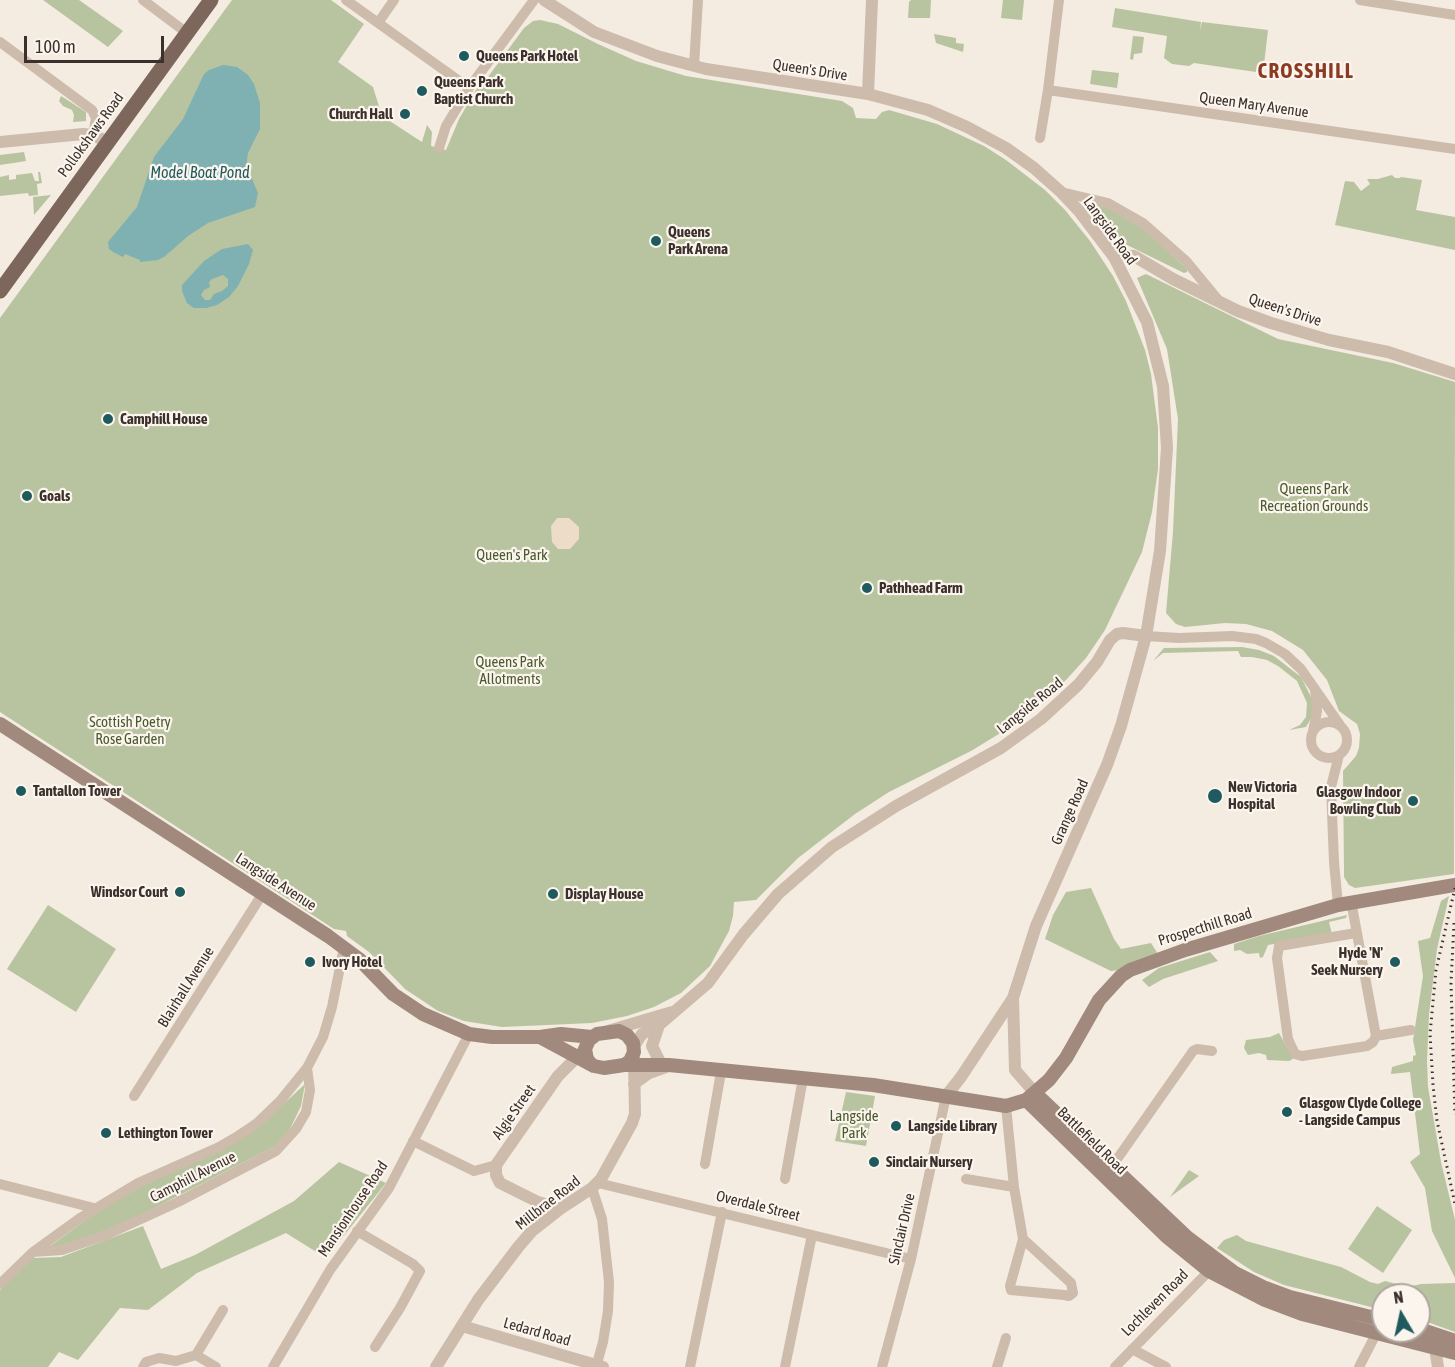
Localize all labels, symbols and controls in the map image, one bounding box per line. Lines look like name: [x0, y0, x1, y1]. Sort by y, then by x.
scale bar: [27, 24, 166, 62]
text: 100 m: [35, 36, 76, 57]
place label: Queens Park Hotel: [476, 47, 578, 65]
marker: Queens Park Hotel: [457, 49, 471, 63]
street label: Queen's Drive: [771, 55, 849, 85]
district label: CROSSHILL: [1258, 58, 1354, 84]
place label: Queens Park Baptist Church: [434, 73, 513, 108]
marker: Queens Park Baptist Church: [415, 84, 429, 98]
street label: Queen Mary Avenue: [1198, 88, 1310, 122]
street label: Pollokshaws Road: [54, 89, 128, 181]
place label: Church Hall: [329, 105, 393, 123]
marker: Church Hall: [398, 107, 412, 121]
water label: Model Boat Pond: [150, 163, 250, 183]
street label: Langside Road: [1079, 193, 1141, 269]
place label: Queens Park Arena: [668, 223, 728, 258]
marker: Queens Park Arena: [649, 234, 663, 248]
street label: Queen's Drive: [1246, 290, 1324, 330]
place label: Camphill House: [120, 410, 207, 428]
marker: Camphill House: [101, 412, 115, 426]
park label: Queens Park Recreation Grounds: [1260, 480, 1368, 515]
place label: Goals: [39, 487, 70, 505]
marker: Goals: [20, 489, 34, 503]
park label: Queen's Park: [476, 546, 548, 564]
place label: Pathhead Farm: [879, 579, 963, 597]
marker: Pathhead Farm: [860, 581, 874, 595]
park label: Queens Park Allotments: [475, 653, 545, 688]
street label: Langside Road: [993, 674, 1067, 738]
park label: Scottish Poetry Rose Garden: [89, 713, 171, 748]
street label: Grange Road: [1048, 776, 1092, 848]
place label: New Victoria Hospital: [1228, 778, 1297, 813]
place label: Tantallon Tower: [33, 782, 121, 800]
place label: Glasgow Indoor Bowling Club: [1316, 783, 1401, 818]
marker: Tantallon Tower: [14, 784, 28, 798]
marker: New Victoria Hospital: [1206, 787, 1224, 805]
marker: Glasgow Indoor Bowling Club: [1406, 794, 1420, 808]
street label: Langside Avenue: [232, 849, 320, 915]
place label: Windsor Court: [91, 883, 168, 901]
marker: Windsor Court: [173, 885, 187, 899]
place label: Display House: [565, 885, 644, 903]
marker: Display House: [546, 887, 560, 901]
street label: Prospecthill Road: [1156, 904, 1254, 950]
street label: Blairhall Avenue: [154, 943, 218, 1031]
place label: Hyde 'N' Seek Nursery: [1311, 944, 1383, 979]
place label: Ivory Hotel: [322, 953, 382, 971]
marker: Ivory Hotel: [303, 955, 317, 969]
marker: Hyde 'N' Seek Nursery: [1388, 955, 1402, 969]
street label: Algie Street: [489, 1081, 539, 1143]
place label: Glasgow Clyde College - Langside Campus: [1299, 1094, 1421, 1129]
street label: Battlefield Road: [1054, 1103, 1130, 1179]
marker: Glasgow Clyde College - Langside Campus: [1280, 1105, 1294, 1119]
park label: Langside Park: [829, 1107, 879, 1142]
place label: Langside Library: [908, 1117, 997, 1135]
marker: Langside Library: [889, 1119, 903, 1133]
place label: Lethington Tower: [118, 1124, 213, 1142]
marker: Lethington Tower: [99, 1126, 113, 1140]
street label: Camphill Avenue: [147, 1148, 239, 1206]
place label: Sinclair Nursery: [886, 1153, 973, 1171]
marker: Sinclair Nursery: [867, 1155, 881, 1169]
street label: Mansionhouse Road: [314, 1158, 392, 1260]
street label: Millbrae Road: [512, 1172, 584, 1234]
street label: Overdale Street: [714, 1187, 802, 1225]
street label: Sinclair Drive: [885, 1192, 919, 1266]
street label: Lochleven Road: [1118, 1266, 1192, 1340]
north arrow: [1371, 1283, 1431, 1343]
text: N: [1392, 1288, 1405, 1307]
street label: Ledard Road: [501, 1314, 573, 1350]

